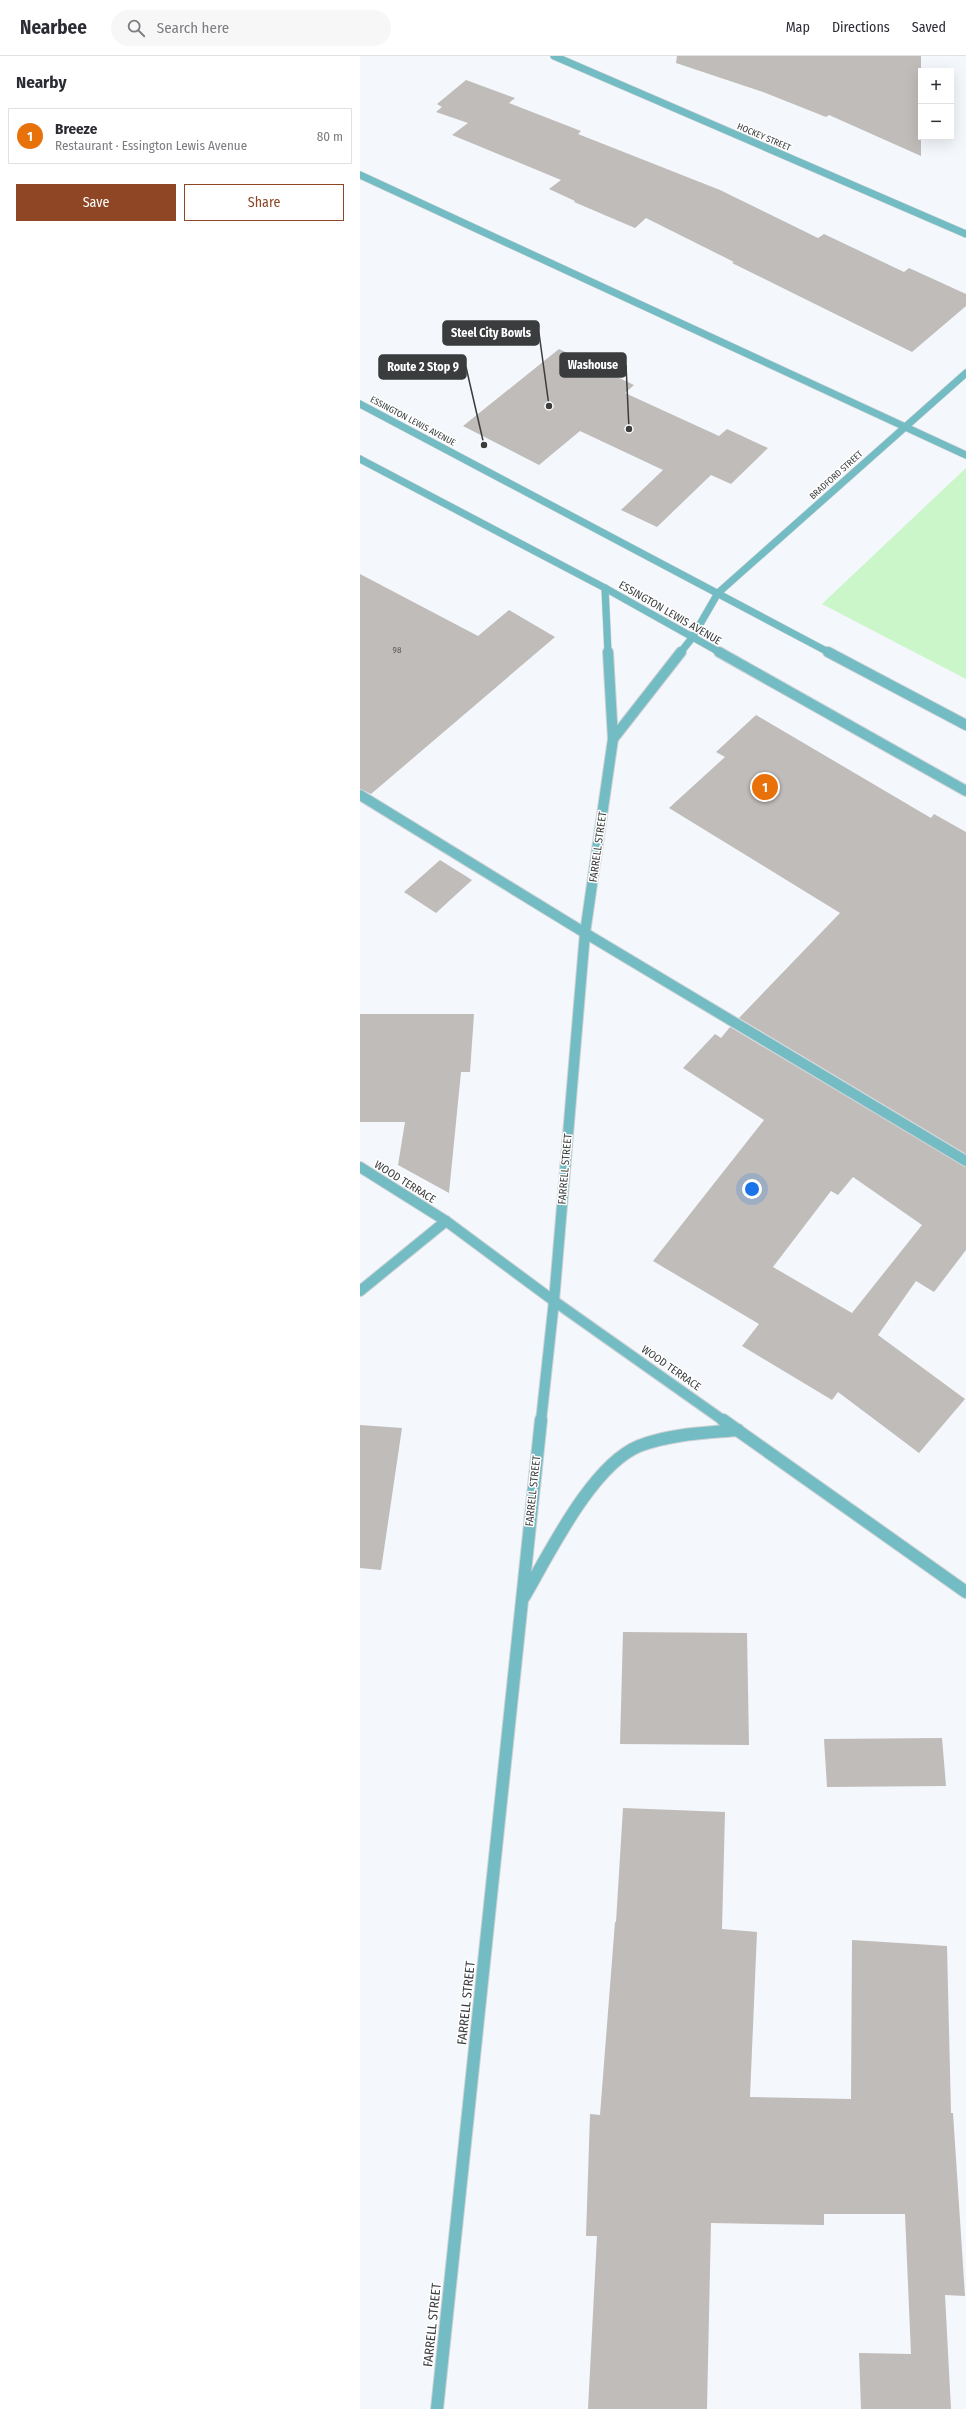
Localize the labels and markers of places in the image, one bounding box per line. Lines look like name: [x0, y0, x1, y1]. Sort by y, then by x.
callout: Steel City Bowls: [443, 321, 539, 345]
callout: Washouse: [560, 353, 626, 377]
callout: Route 2 Stop 9: [379, 355, 466, 379]
pin: 1: [752, 772, 778, 802]

